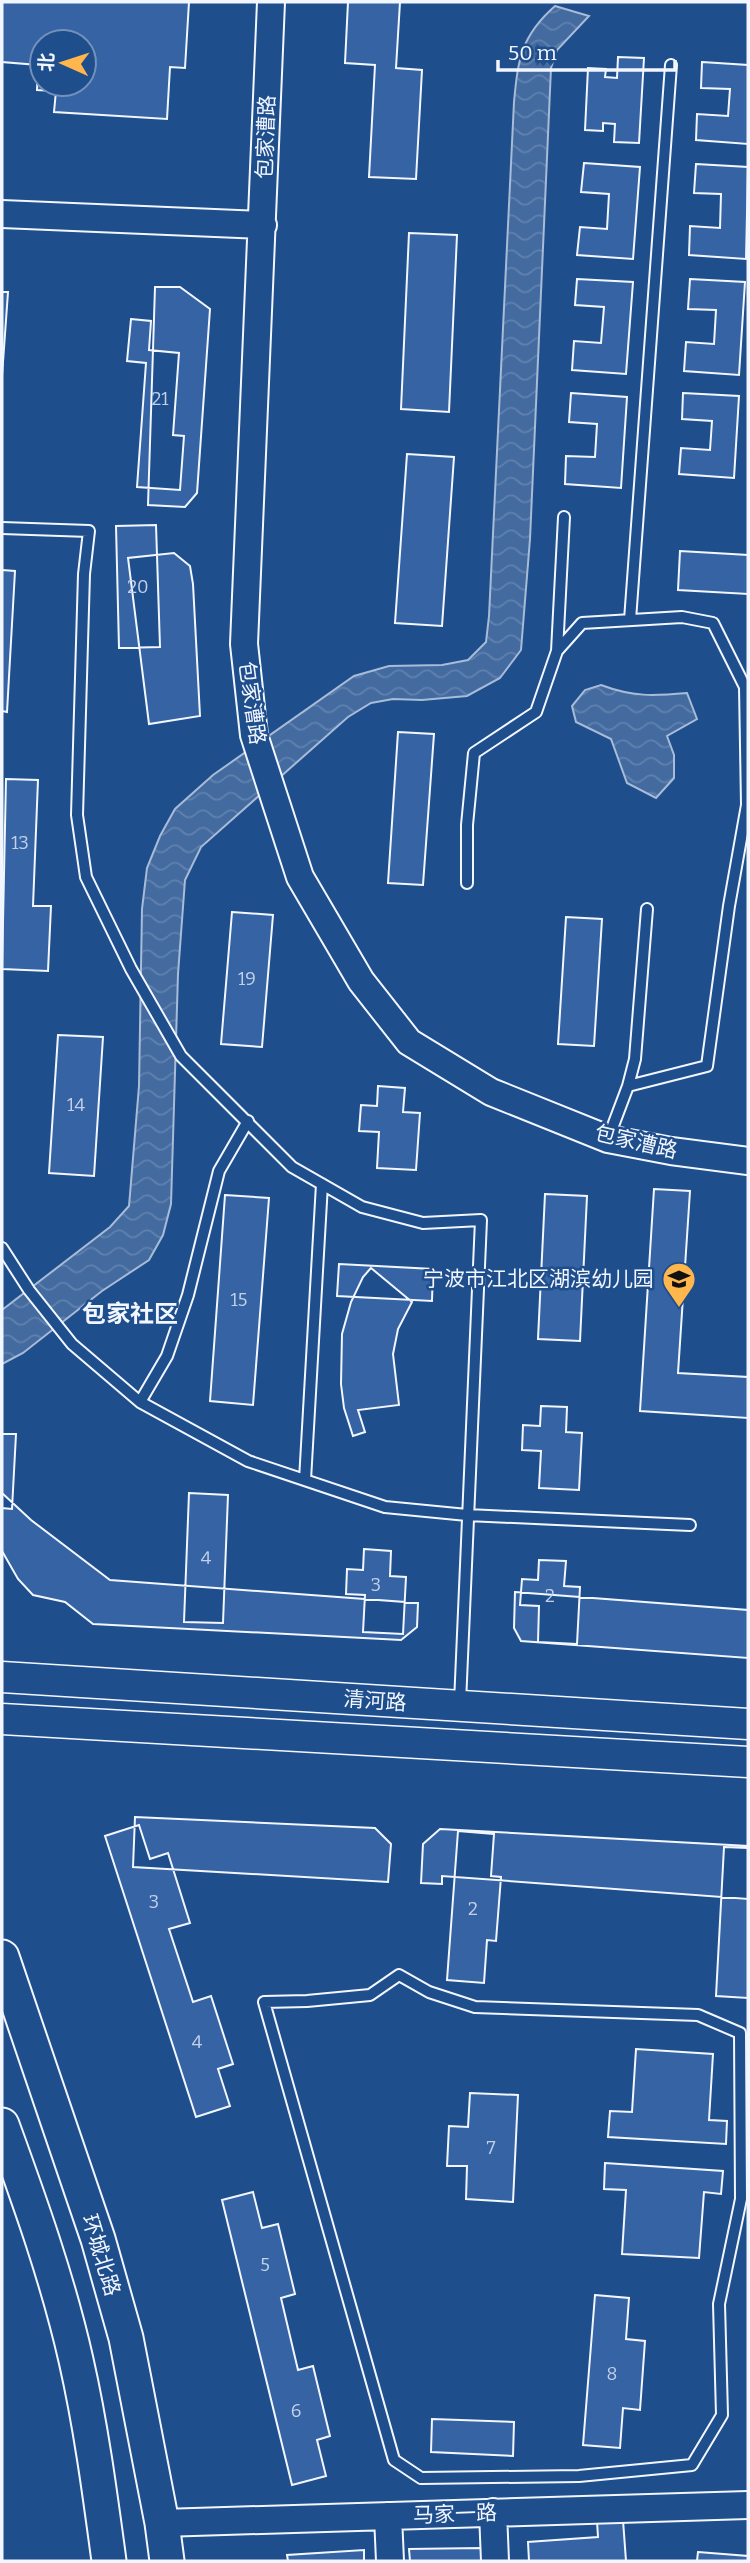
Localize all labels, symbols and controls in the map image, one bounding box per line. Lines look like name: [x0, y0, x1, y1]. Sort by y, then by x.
north arrow: [28, 28, 98, 98]
scale bar: [498, 28, 675, 72]
text: 50 m: [508, 40, 557, 66]
text: 北: [35, 52, 59, 72]
street label: 包家漕路: [252, 95, 280, 179]
house number: 21: [151, 388, 169, 410]
house number: 20: [127, 576, 149, 598]
street label: 包家漕路: [233, 660, 271, 746]
house number: 13: [11, 832, 29, 854]
house number: 19: [238, 968, 256, 990]
house number: 14: [67, 1094, 85, 1116]
street label: 包家漕路: [592, 1120, 680, 1164]
school or university icon: 宁波市江北区湖滨幼儿园: [660, 1260, 698, 1309]
place label: 宁波市江北区湖滨幼儿园: [423, 1266, 654, 1292]
house number: 15: [231, 1289, 247, 1311]
district label: 包家社区: [82, 1300, 178, 1328]
house number: 4: [201, 1547, 212, 1569]
house number: 3: [371, 1574, 381, 1596]
house number: 2: [545, 1585, 555, 1607]
street label: 清河路: [343, 1686, 407, 1716]
house number: 3: [149, 1891, 159, 1913]
house number: 2: [468, 1898, 478, 1920]
house number: 4: [192, 2031, 203, 2053]
house number: 7: [486, 2137, 496, 2159]
street label: 环城北路: [76, 2211, 126, 2299]
house number: 5: [260, 2254, 270, 2276]
house number: 8: [607, 2363, 617, 2385]
house number: 6: [291, 2400, 301, 2422]
street label: 马家一路: [413, 2500, 497, 2528]

